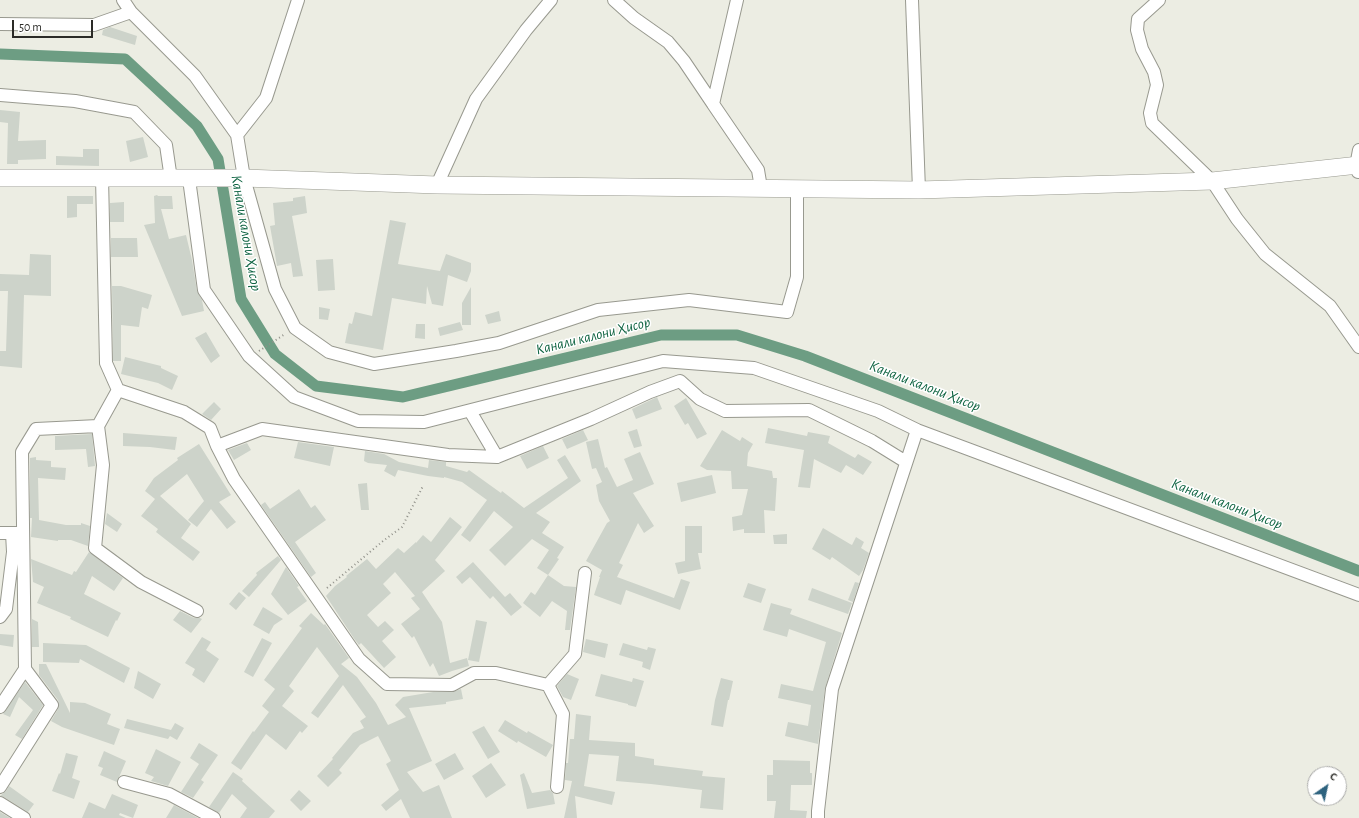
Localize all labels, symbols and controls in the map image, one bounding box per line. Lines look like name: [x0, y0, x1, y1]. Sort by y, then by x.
scale bar: [14, 12, 95, 38]
text: 50 m: [19, 21, 42, 33]
water label: Канали калони Ҳисор: [227, 174, 265, 292]
water label: Канали калони Ҳисор: [534, 313, 652, 359]
water label: Канали калони Ҳисор: [867, 357, 983, 415]
water label: Канали калони Ҳисор: [1169, 475, 1285, 533]
north arrow: [1307, 766, 1347, 806]
text: С: [1328, 770, 1339, 783]

